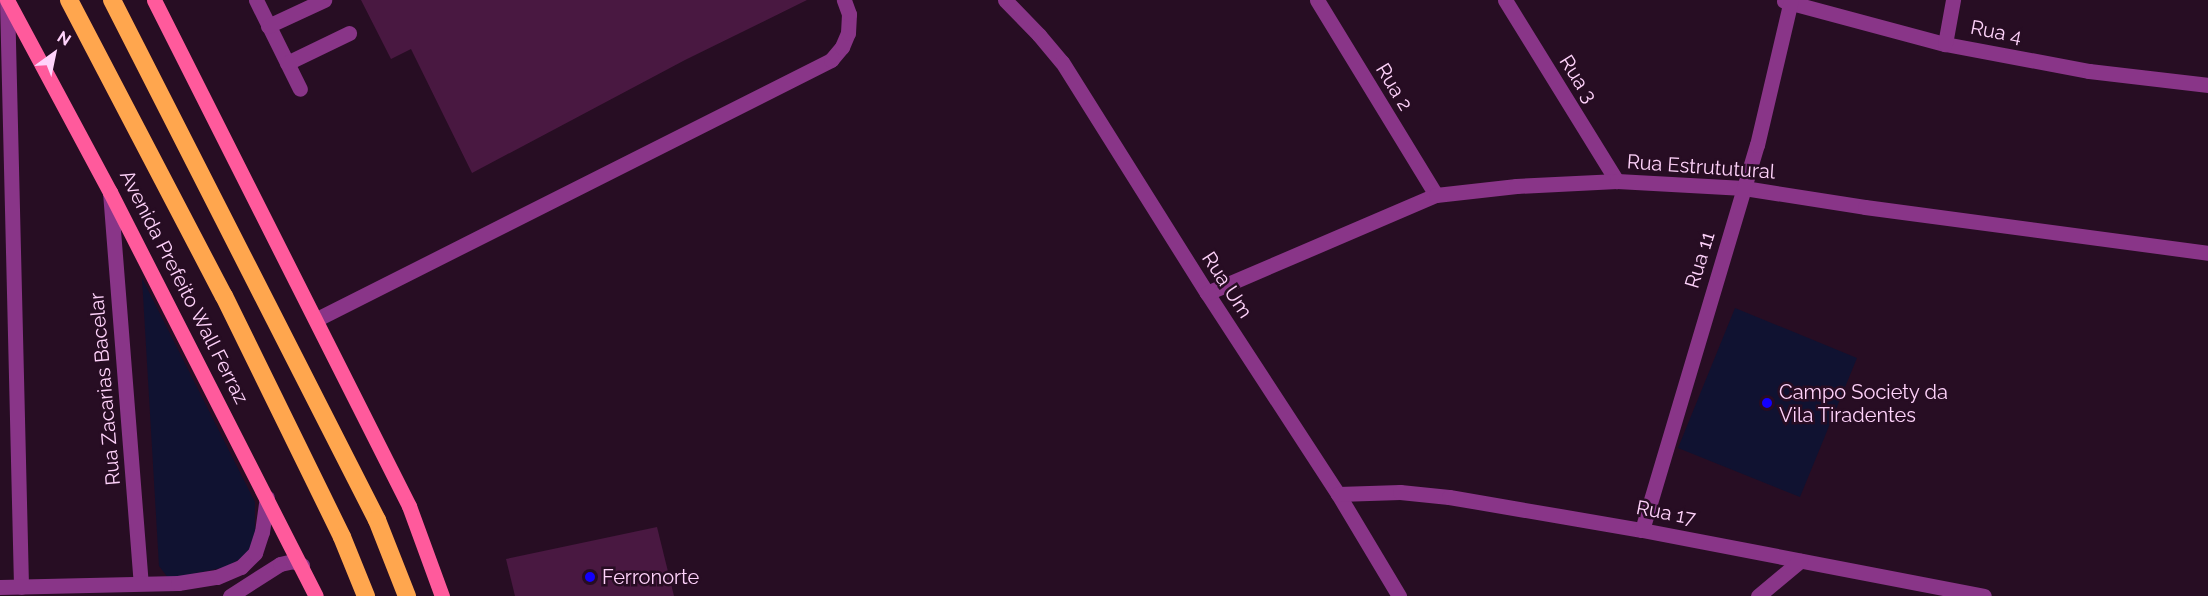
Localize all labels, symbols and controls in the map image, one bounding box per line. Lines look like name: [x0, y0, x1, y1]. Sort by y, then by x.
street label: Rua 4: [1968, 15, 2024, 49]
north arrow: [24, 24, 84, 84]
text: N: [54, 27, 74, 50]
street label: Rua 3: [1554, 51, 1602, 107]
street label: Rua 2: [1371, 59, 1417, 115]
street label: Rua Estrututural: [1626, 150, 1776, 184]
street label: Avenida Prefeito Wall Ferraz: [114, 166, 254, 408]
street label: Rua 11: [1680, 229, 1720, 291]
street label: Rua Um: [1197, 247, 1257, 323]
street label: Rua Zacarias Bacelar: [85, 292, 125, 486]
place label: Campo Society da Vila Tiradentes: [1779, 380, 1948, 427]
marker: Campo Society da Vila Tiradentes: [1760, 396, 1774, 410]
street label: Rua 17: [1634, 496, 1698, 530]
place label: Ferronorte: [602, 565, 699, 589]
marker: Ferronorte: [583, 570, 597, 584]

